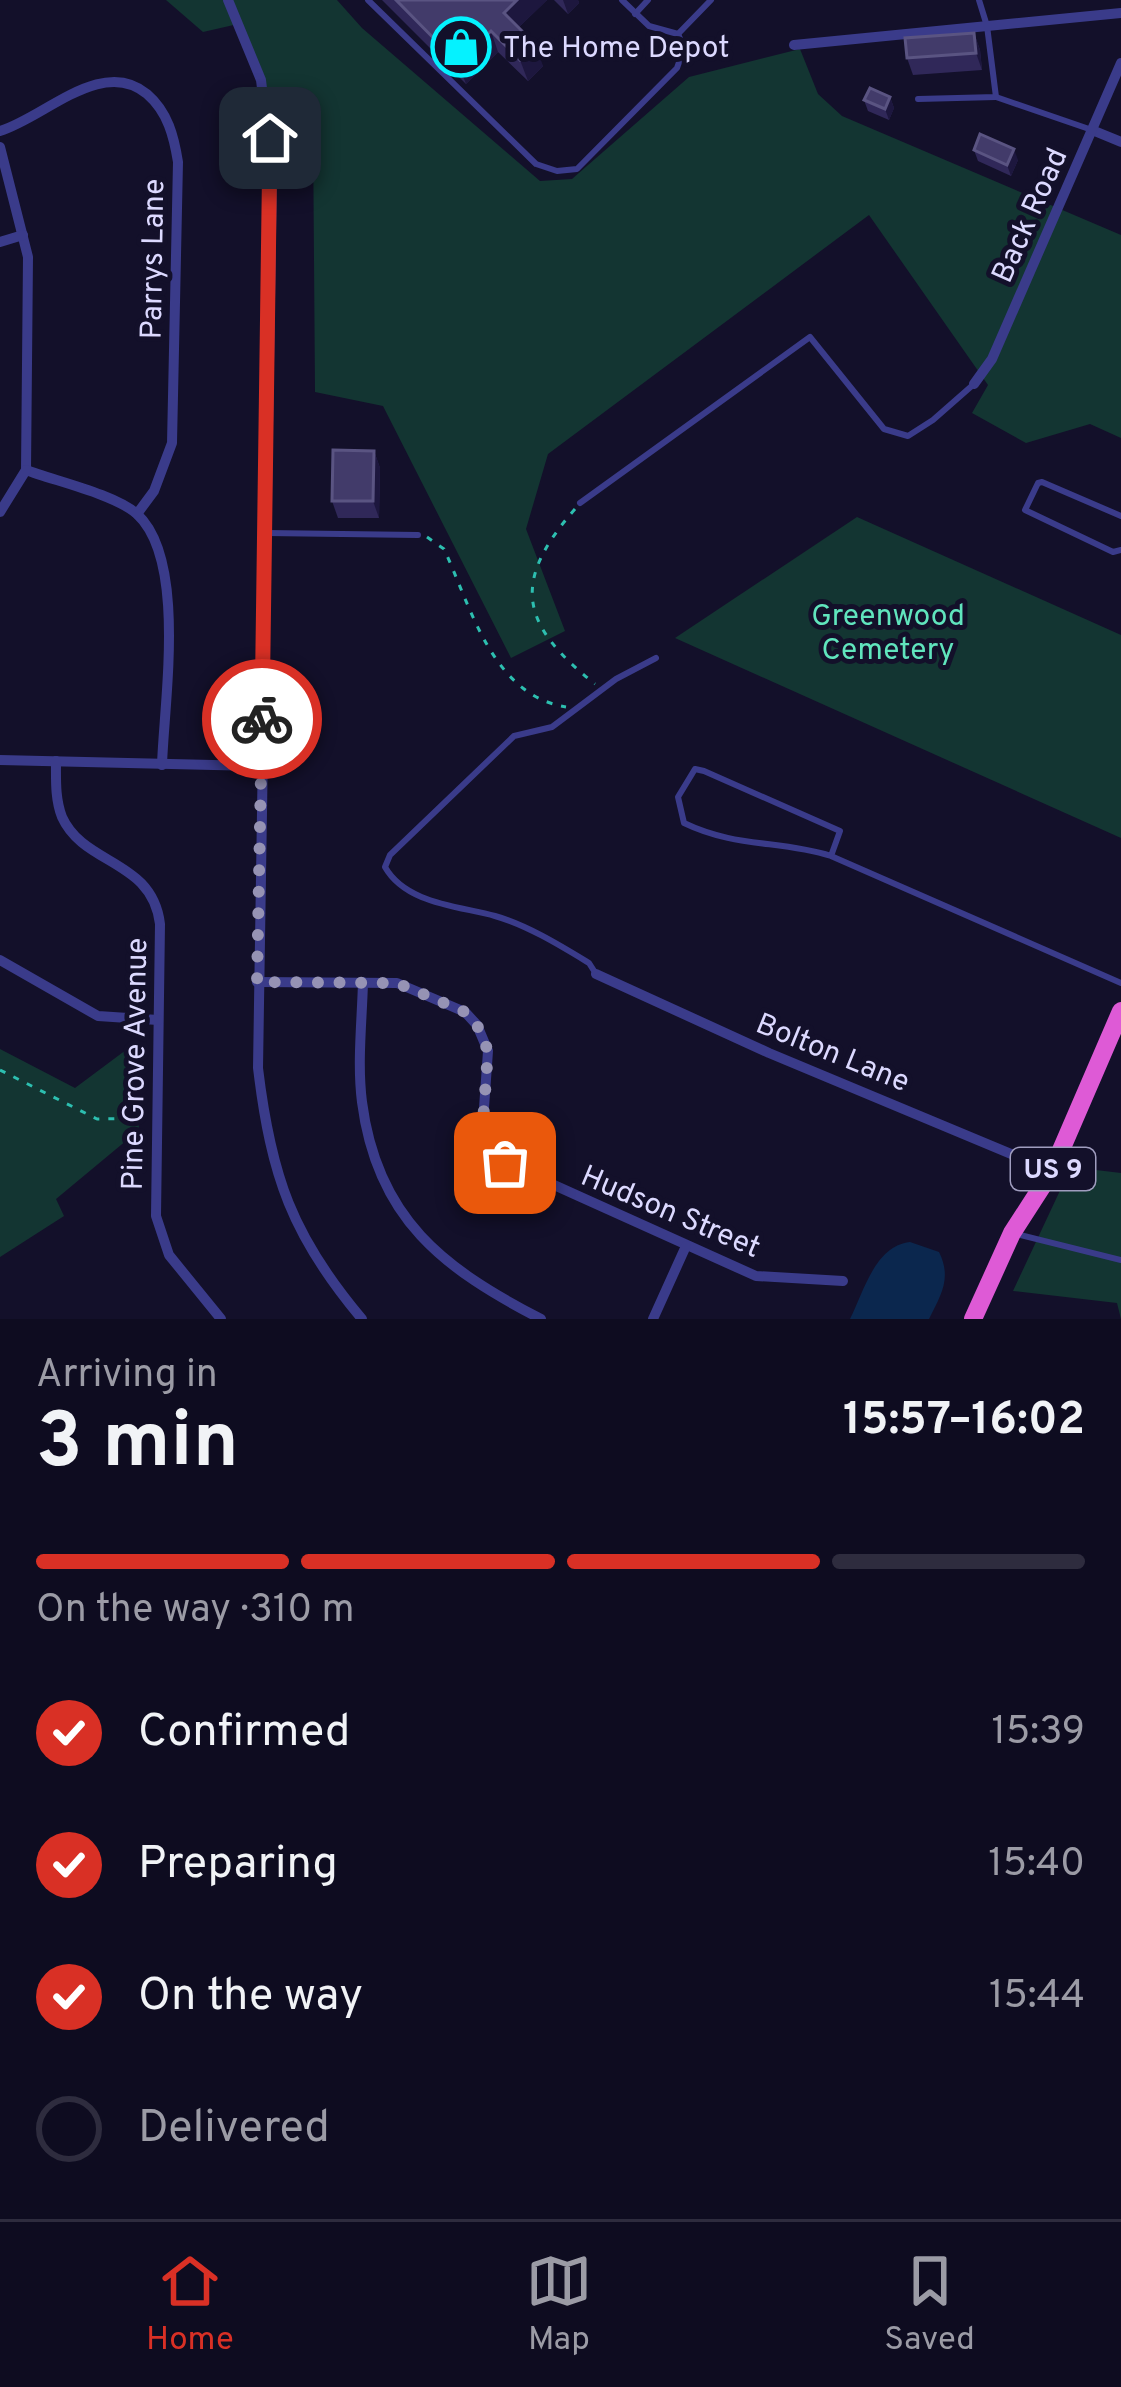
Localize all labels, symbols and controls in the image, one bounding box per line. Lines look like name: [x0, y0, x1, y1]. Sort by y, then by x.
shop icon: The Home Depot: [430, 16, 492, 78]
place label: The Home Depot: [503, 31, 730, 68]
pin: [219, 87, 321, 189]
icon: home: [237, 105, 303, 171]
street label: Back Road: [985, 143, 1077, 289]
street label: Parrys Lane: [135, 178, 174, 340]
park label: Greenwood Cemetery: [811, 599, 965, 670]
courier: [202, 659, 322, 779]
icon: bike: [229, 686, 295, 752]
street label: Pine Grove Avenue: [116, 937, 157, 1191]
street label: Bolton Lane: [750, 1007, 914, 1102]
pin: [454, 1112, 556, 1214]
icon: bag: [472, 1130, 538, 1196]
road number: US 9: [1011, 1148, 1095, 1190]
street label: Hudson Street: [575, 1159, 765, 1268]
text: Arriving in: [36, 1352, 218, 1401]
text: 15:57–16:02: [843, 1393, 1085, 1450]
text: 3 min: [36, 1396, 239, 1495]
text: On the way · 310 m: [36, 1587, 354, 1636]
icon: check: [36, 1700, 102, 1766]
text: Confirmed: [138, 1705, 350, 1762]
text: 15:39: [991, 1709, 1085, 1758]
icon: check: [36, 1832, 102, 1898]
text: Preparing: [138, 1837, 338, 1894]
text: 15:40: [988, 1841, 1085, 1890]
icon: check: [36, 1964, 102, 2030]
text: On the way: [138, 1969, 363, 2026]
text: 15:44: [989, 1973, 1085, 2022]
text: Delivered: [138, 2101, 330, 2158]
tab: Home: [146, 2248, 234, 2362]
tab: Map: [526, 2248, 592, 2362]
tab: Saved: [884, 2248, 975, 2362]

